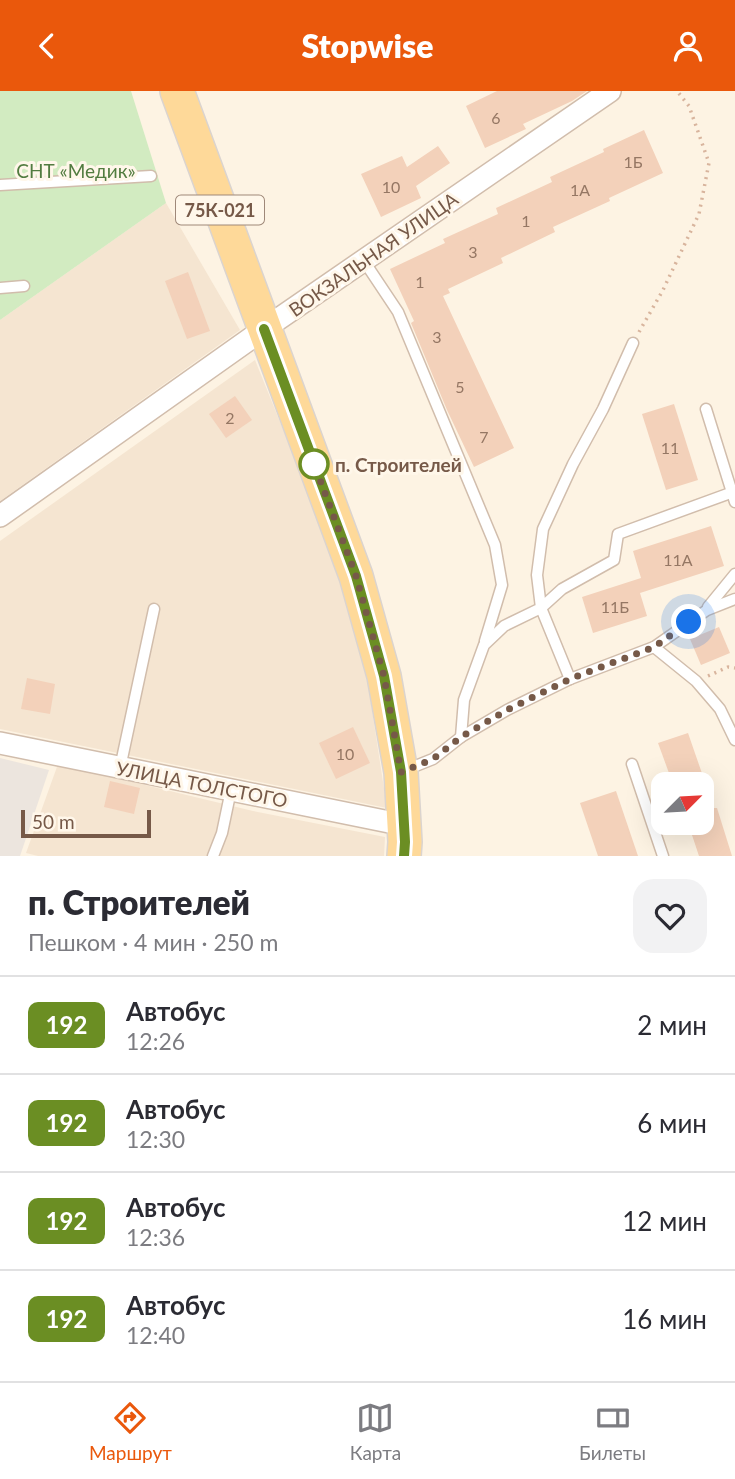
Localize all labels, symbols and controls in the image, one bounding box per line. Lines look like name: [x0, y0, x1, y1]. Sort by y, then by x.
text: Stopwise: [301, 26, 434, 65]
icon: back: [28, 27, 66, 65]
icon: person: [669, 27, 707, 65]
house number: 6: [491, 108, 501, 127]
house number: 1Б: [623, 152, 643, 171]
park label: СНТ «Медик»: [16, 159, 136, 182]
house number: 10: [382, 177, 400, 196]
house number: 1А: [570, 180, 590, 199]
street label: ВОКЗАЛЬНАЯ УЛИЦА: [284, 187, 462, 321]
road number: 75К-021: [176, 195, 264, 225]
house number: 1: [521, 211, 531, 230]
house number: 3: [468, 242, 478, 261]
house number: 1: [415, 272, 425, 291]
house number: 3: [432, 327, 442, 346]
house number: 5: [455, 377, 465, 396]
house number: 2: [225, 408, 235, 427]
house number: 7: [479, 427, 489, 446]
house number: 11: [661, 438, 679, 457]
marker: п. Строителей: [299, 449, 329, 479]
place label: п. Строителей: [335, 453, 462, 476]
house number: 11А: [663, 550, 693, 569]
house number: 11Б: [601, 597, 629, 616]
your location: [671, 604, 706, 639]
house number: 10: [336, 744, 354, 763]
street label: УЛИЦА ТОЛСТОГО: [114, 756, 290, 812]
north arrow: [651, 772, 714, 835]
map controls: [651, 772, 714, 835]
scale bar: [21, 807, 150, 839]
text: 50 m: [32, 810, 75, 833]
button: heart: [633, 879, 707, 953]
text: п. Строителей: [28, 882, 250, 922]
text: Пешком · 4 мин · 250 m: [28, 928, 278, 956]
text: Автобус: [126, 995, 225, 1027]
text: 2 мин: [637, 1009, 707, 1041]
text: 192: [46, 1010, 87, 1039]
text: 12:26: [126, 1027, 185, 1055]
text: Автобус: [126, 1093, 225, 1125]
text: 6 мин: [637, 1107, 707, 1139]
text: 192: [46, 1108, 87, 1137]
text: 12:30: [126, 1125, 185, 1153]
text: Автобус: [126, 1191, 225, 1223]
text: 12 мин: [622, 1205, 707, 1237]
text: 192: [46, 1206, 87, 1235]
text: 12:36: [126, 1223, 185, 1251]
text: Автобус: [126, 1289, 225, 1321]
text: 16 мин: [622, 1303, 707, 1335]
text: 192: [46, 1304, 87, 1333]
text: 12:40: [126, 1321, 185, 1349]
tab: Маршрут: [89, 1399, 172, 1464]
tab: Карта: [350, 1399, 401, 1464]
tab: Билеты: [579, 1399, 646, 1464]

